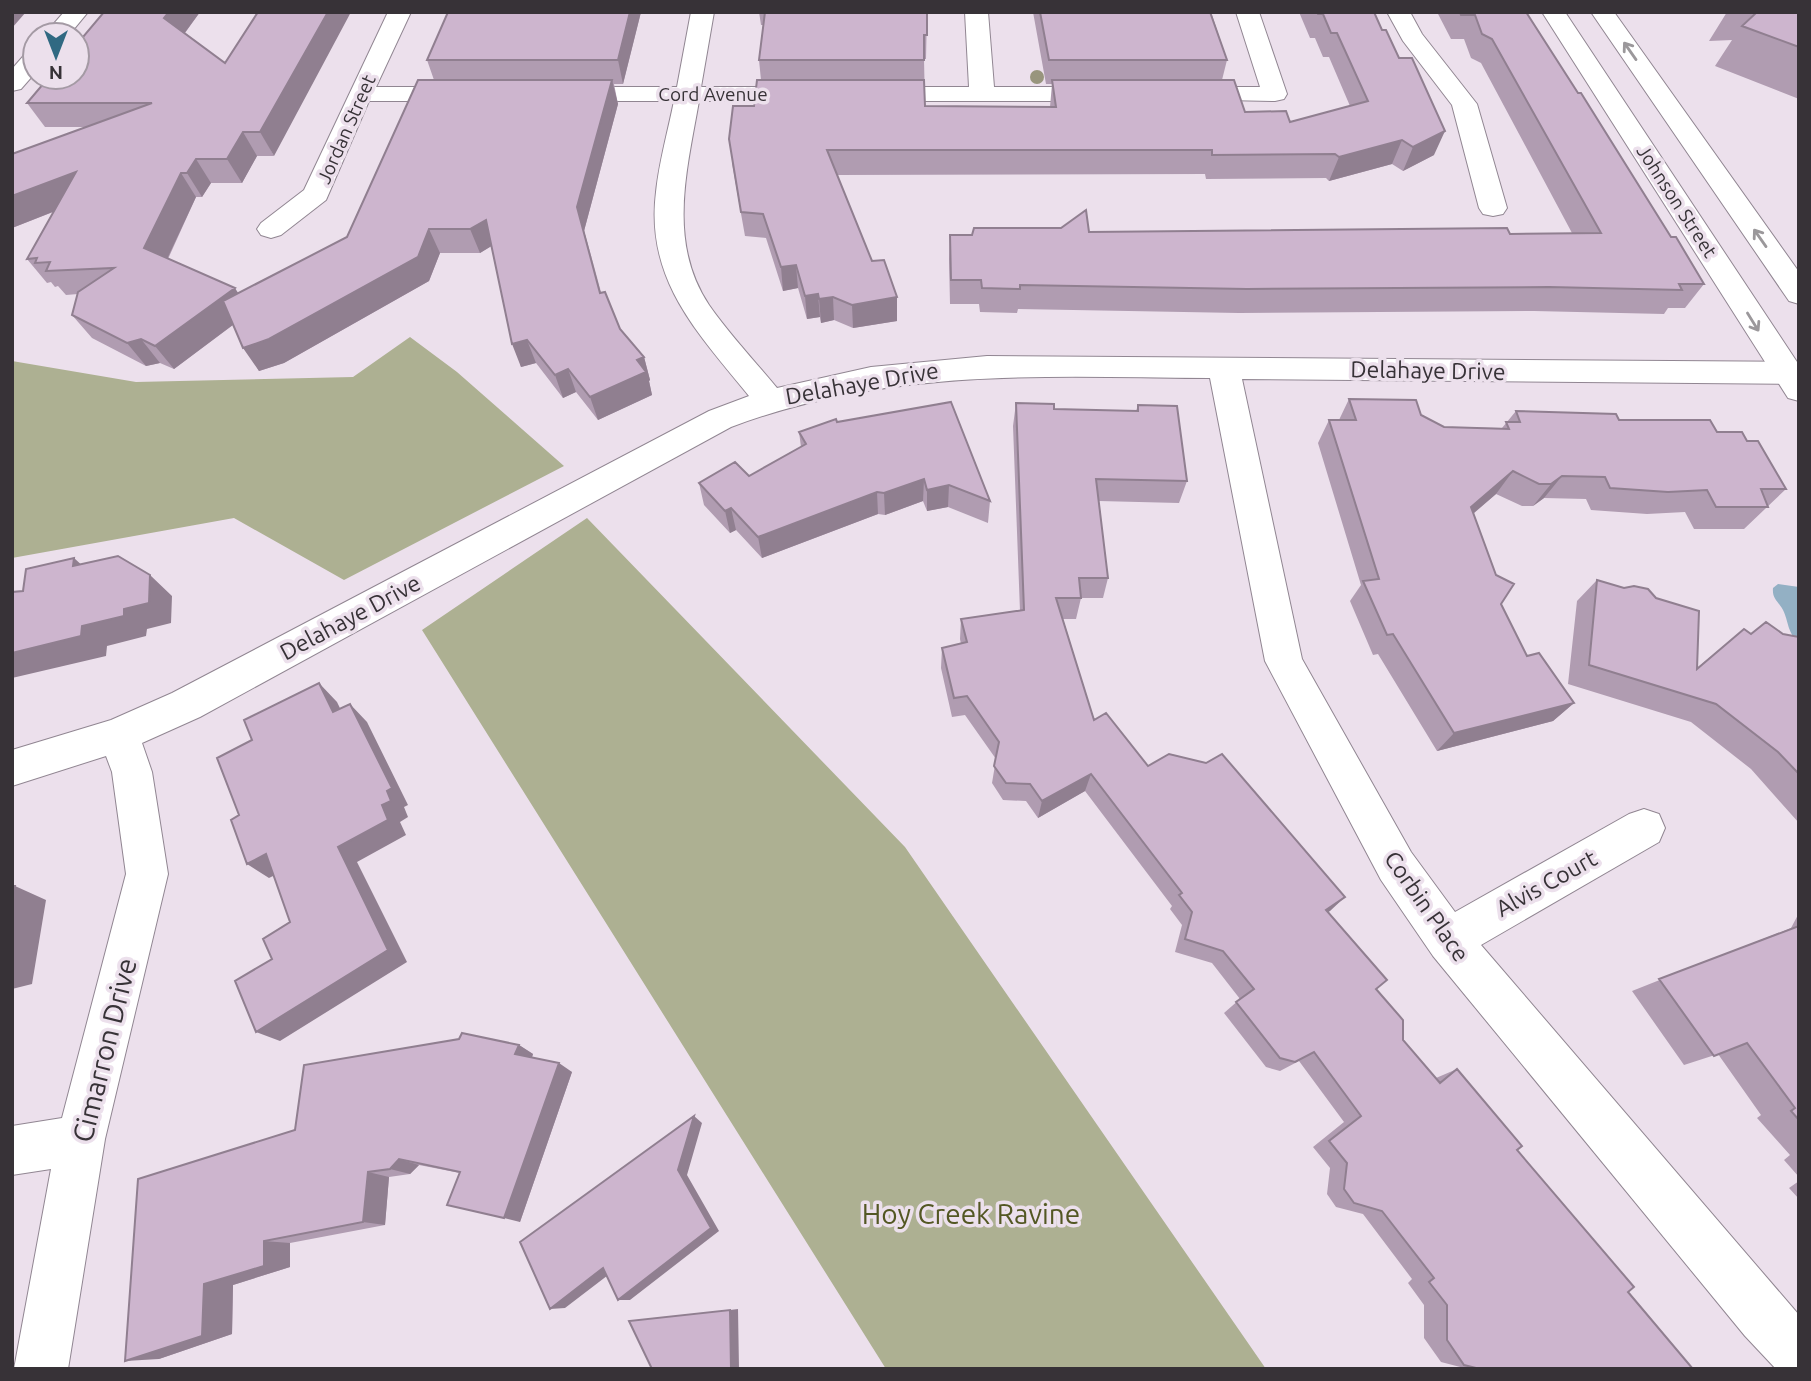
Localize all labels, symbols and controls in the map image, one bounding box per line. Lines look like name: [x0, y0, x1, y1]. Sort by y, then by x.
north arrow: [21, 21, 91, 91]
one-way arrow: [1623, 42, 1637, 61]
text: N: [49, 62, 63, 84]
street label: Jordan Street: [312, 71, 380, 187]
street label: Cord Avenue: [658, 83, 768, 105]
street label: Johnson Street: [1632, 141, 1722, 262]
one-way arrow: [1753, 229, 1767, 248]
one-way arrow: [1747, 312, 1761, 332]
street label: Delahaye Drive: [1350, 356, 1506, 384]
street label: Delahaye Drive: [783, 357, 941, 409]
street label: Delahaye Drive: [276, 570, 424, 664]
street label: Alvis Court: [1491, 845, 1601, 921]
street label: Corbin Place: [1380, 846, 1474, 966]
street label: Cimarron Drive: [66, 955, 142, 1145]
park label: Hoy Creek Ravine: [862, 1198, 1080, 1229]

